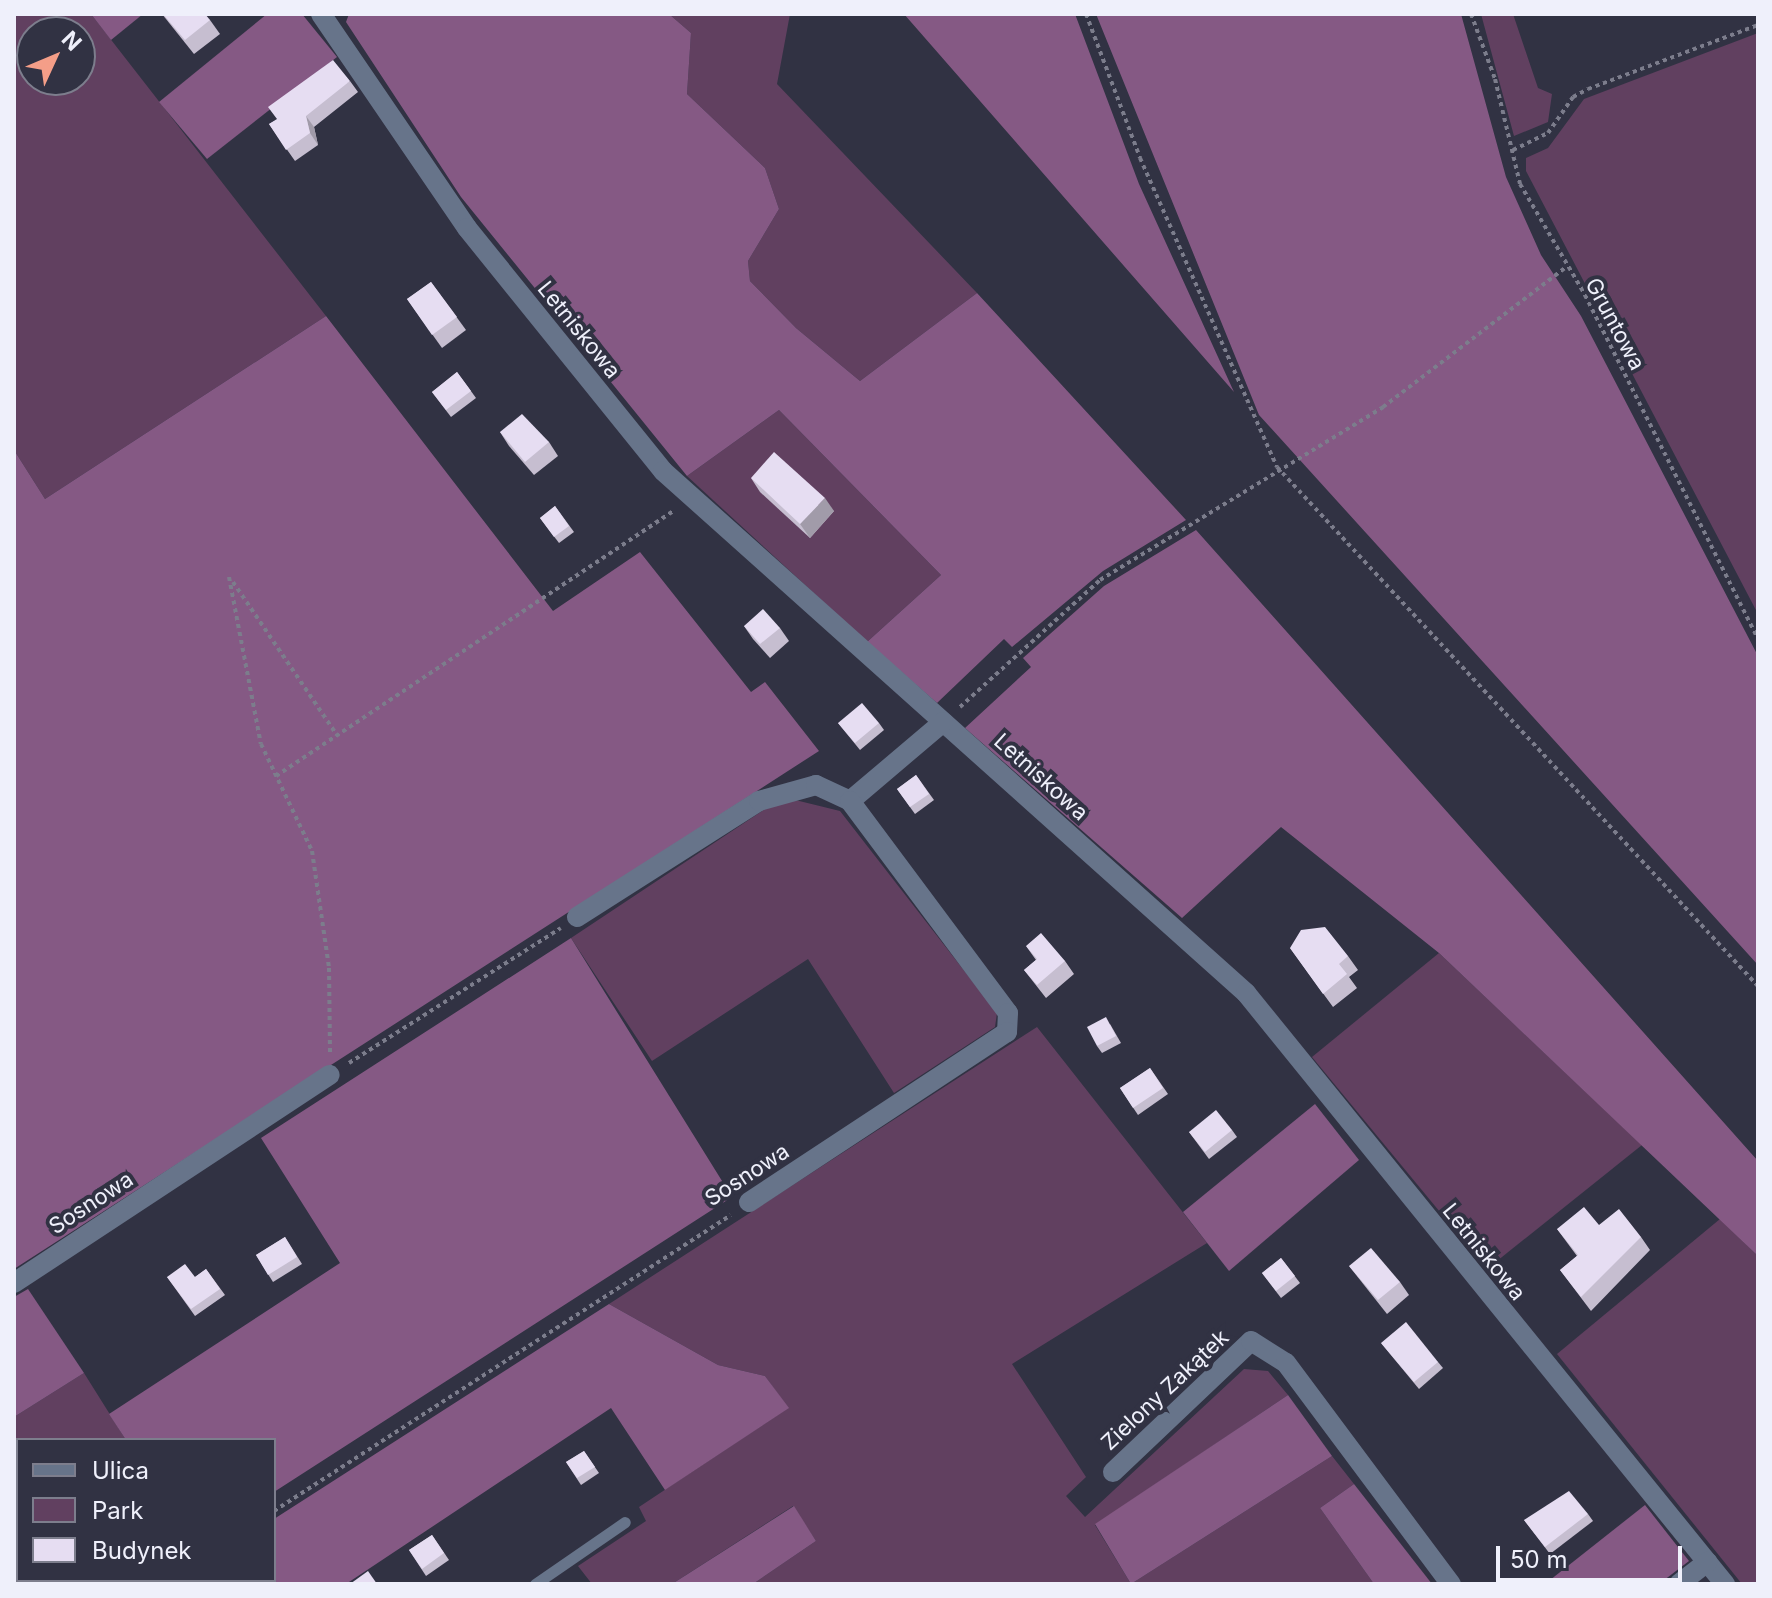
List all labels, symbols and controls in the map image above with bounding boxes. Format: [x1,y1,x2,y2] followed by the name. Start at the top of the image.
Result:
[16,16,96,96] north arrow
[57,26,87,56] text: N
[1580,273,1650,375] street label: Gruntowa
[532,276,626,384] street label: Letniskowa
[989,728,1093,826] street label: Letniskowa
[700,1138,794,1212] street label: Sosnowa
[44,1166,138,1240] street label: Sosnowa
[1437,1198,1531,1306] street label: Letniskowa
[1096,1324,1234,1456] street label: Zielony Zakątek
[16,1438,276,1582] legend
[92,1456,149,1485] text: Ulica
[92,1496,143,1525] text: Park
[1500,1530,1686,1580] scale bar
[92,1536,192,1565] text: Budynek
[1510,1545,1568,1574] text: 50 m

